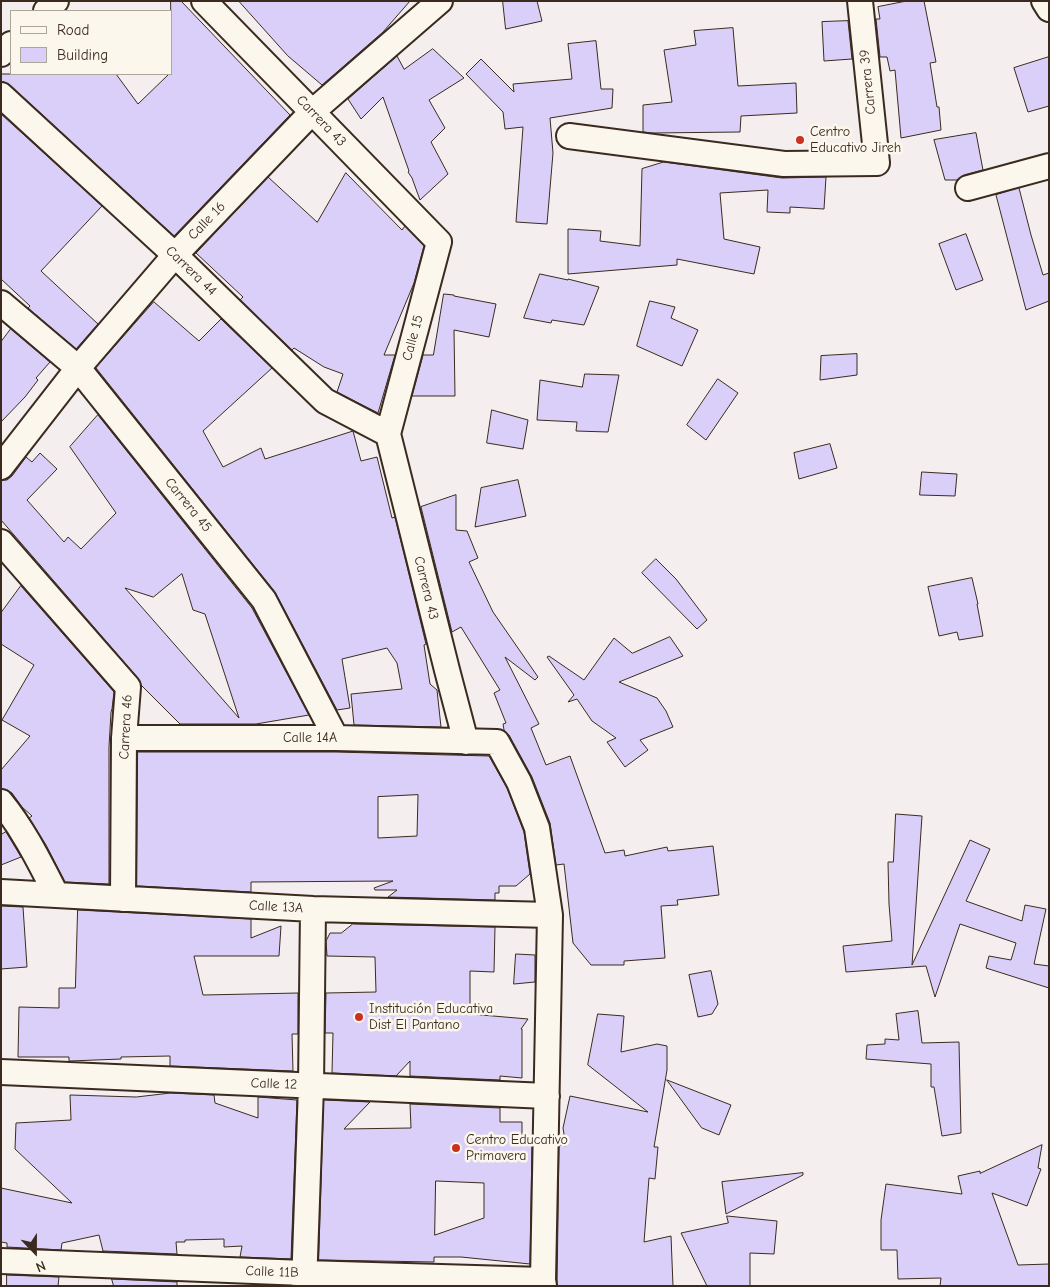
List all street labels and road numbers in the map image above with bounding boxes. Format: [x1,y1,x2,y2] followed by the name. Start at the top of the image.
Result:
[856,49,880,115] street label: Carrera 39
[292,92,350,150] street label: Carrera 43
[185,198,229,244] street label: Calle 16
[162,243,220,299] street label: Carrera 44
[399,313,427,363] street label: Calle 15
[161,474,215,536] street label: Carrera 45
[410,555,442,621] street label: Carrera 43
[116,694,136,760] street label: Carrera 46
[283,730,337,746] street label: Calle 14A
[248,897,304,917] street label: Calle 13A
[250,1075,298,1093] street label: Calle 12
[245,1263,299,1281] street label: Calle 11B

